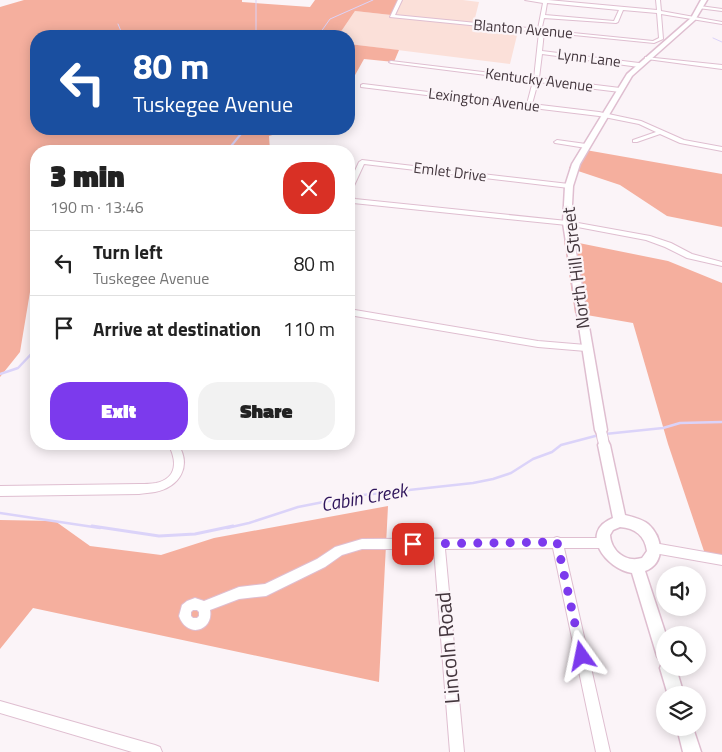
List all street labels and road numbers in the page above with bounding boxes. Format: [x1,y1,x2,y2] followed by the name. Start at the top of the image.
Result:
[472,13,574,44] street label: Blanton Avenue
[556,42,622,73] street label: Lynn Lane
[484,61,594,98] street label: Kentucky Avenue
[427,81,541,118] street label: Lexington Avenue
[412,156,488,187] street label: Emlet Drive
[555,205,596,331] street label: North Hill Street
[426,591,468,705] street label: Lincoln Road

